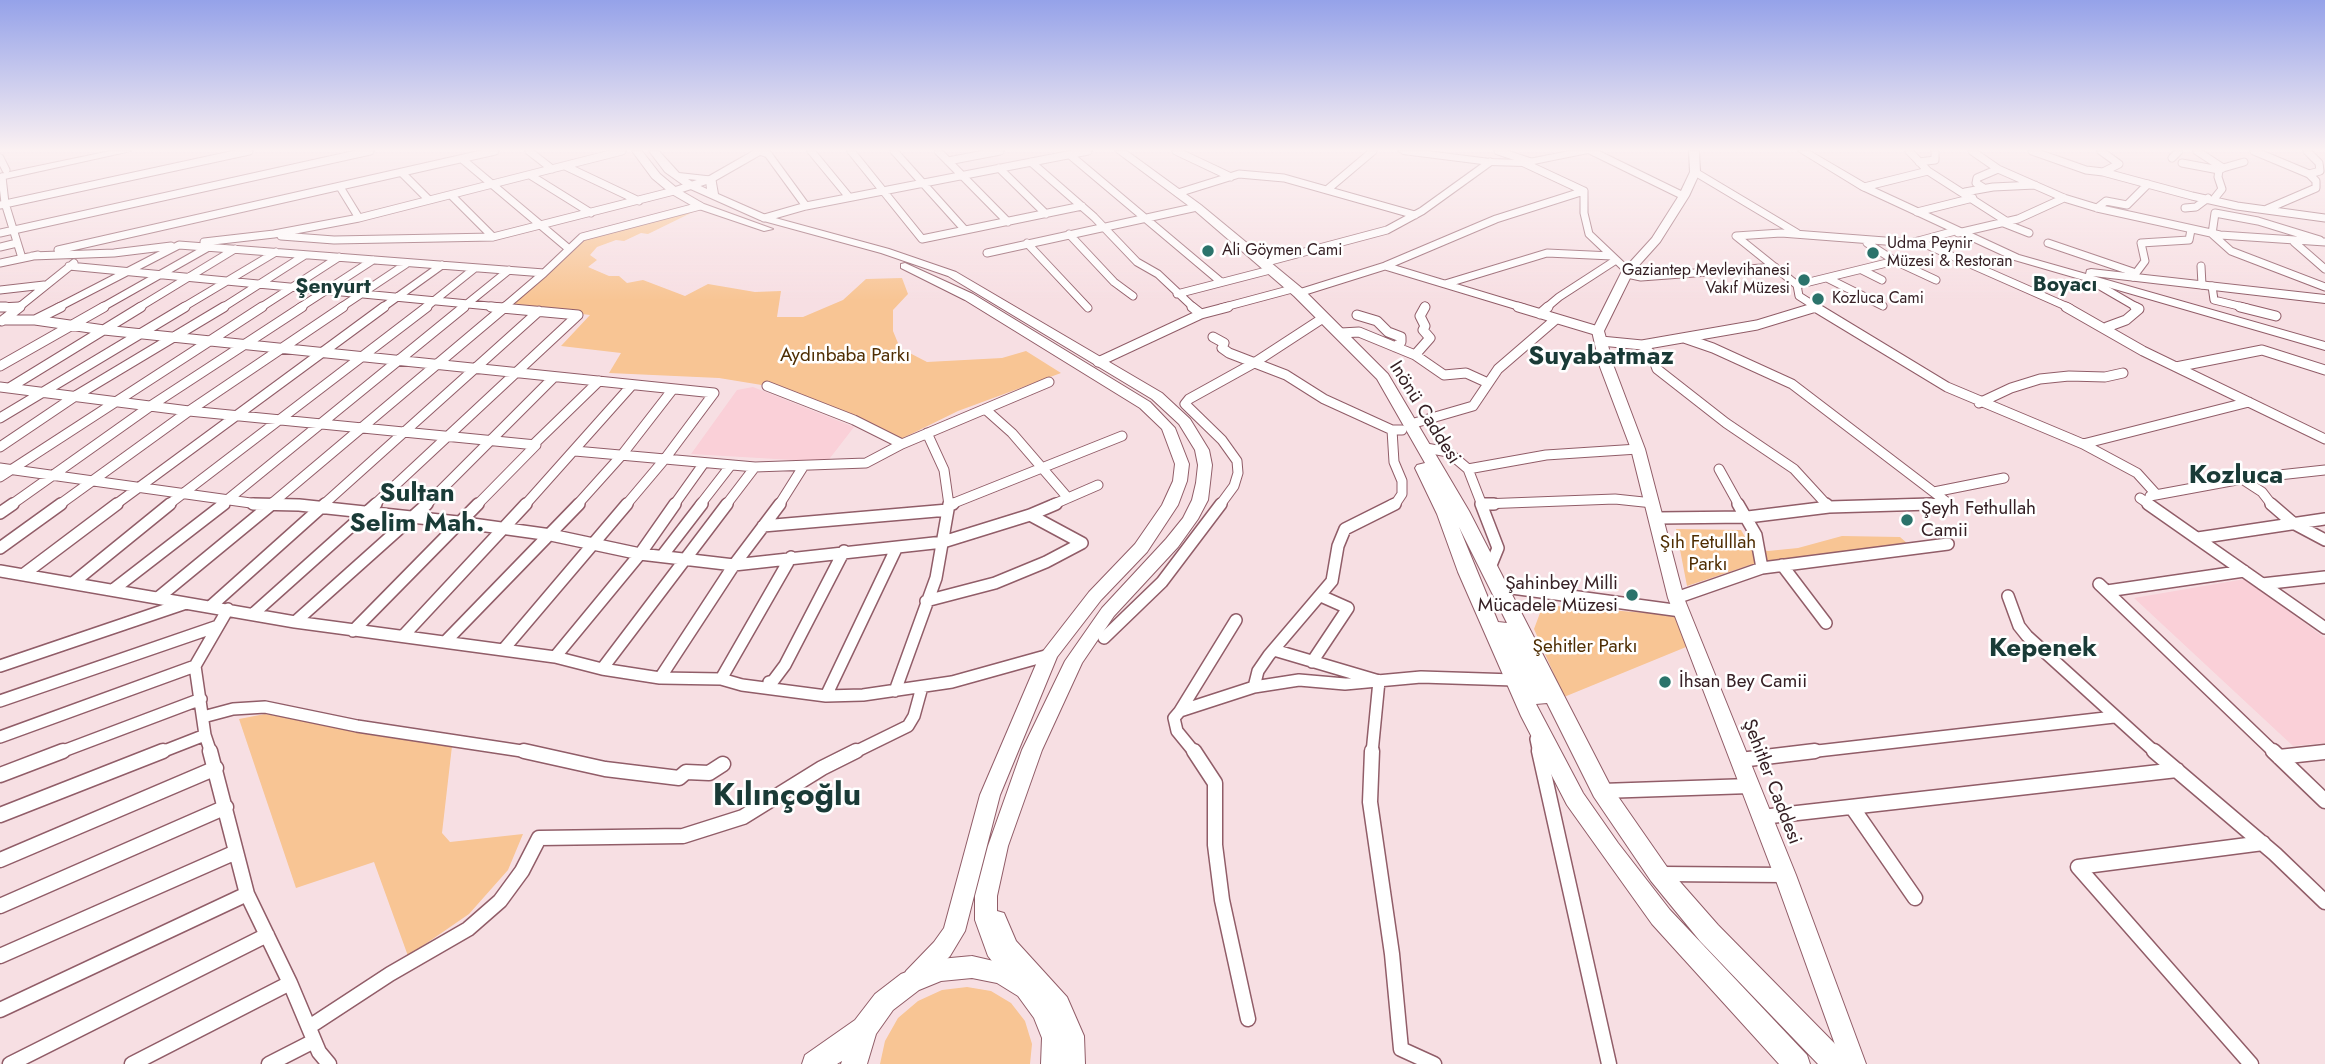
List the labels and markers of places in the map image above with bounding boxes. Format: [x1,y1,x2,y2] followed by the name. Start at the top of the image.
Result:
[1887,234,2013,272] place label: Udma Peynir Müzesi & Restoran
[1222,241,1342,261] place label: Ali Göymen Cami
[1200,243,1216,259] marker: Ali Göymen Cami
[1865,245,1881,261] marker: Udma Peynir Müzesi & Restoran
[1622,261,1790,299] place label: Gaziantep Mevlevihanesi Vakıf Müzesi
[1796,272,1812,288] marker: Gaziantep Mevlevihanesi Vakıf Müzesi
[1832,289,1924,309] place label: Kozluca Cami
[1810,291,1826,307] marker: Kozluca Cami
[1921,498,2036,542] place label: Şeyh Fethullah Camii
[1899,512,1915,528] marker: Şeyh Fethullah Camii
[1478,573,1618,617] place label: Şahinbey Milli Mücadele Müzesi
[1624,587,1640,603] marker: Şahinbey Milli Mücadele Müzesi
[1679,671,1807,693] place label: İhsan Bey Camii
[1657,674,1673,690] marker: İhsan Bey Camii

